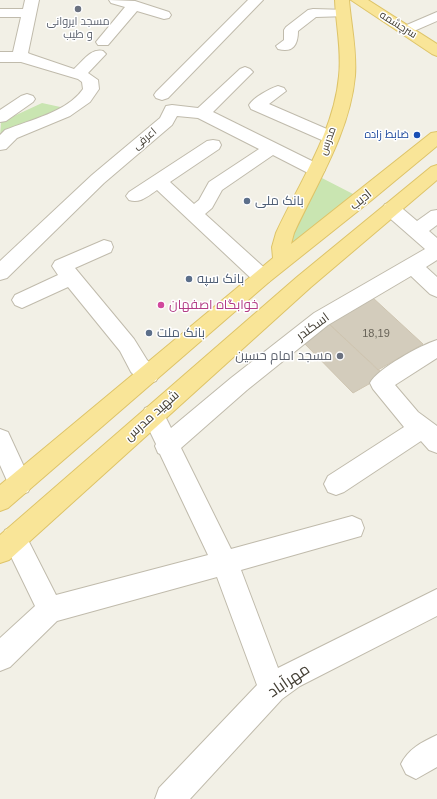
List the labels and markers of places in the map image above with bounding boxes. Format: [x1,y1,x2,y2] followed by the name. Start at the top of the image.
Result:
[73,4,83,14] marker: مسجد ایروانی و طیب
[47,15,109,41] place label: مسجد ایروانی و طیب
[364,128,409,142] place label: ضابط زاده
[412,130,422,140] marker: ضابط زاده
[255,193,304,209] place label: بانک ملی
[242,196,252,206] marker: بانک ملی
[197,271,244,287] place label: بانک سپه
[184,274,194,284] marker: بانک سپه
[169,297,258,313] place label: خوابگاه اصفهان
[156,300,166,310] marker: خوابگاه اصفهان
[157,325,205,341] place label: بانک ملت
[144,328,154,338] marker: بانک ملت
[235,348,332,364] place label: مسجد امام حسین
[335,351,345,361] marker: مسجد امام حسین

